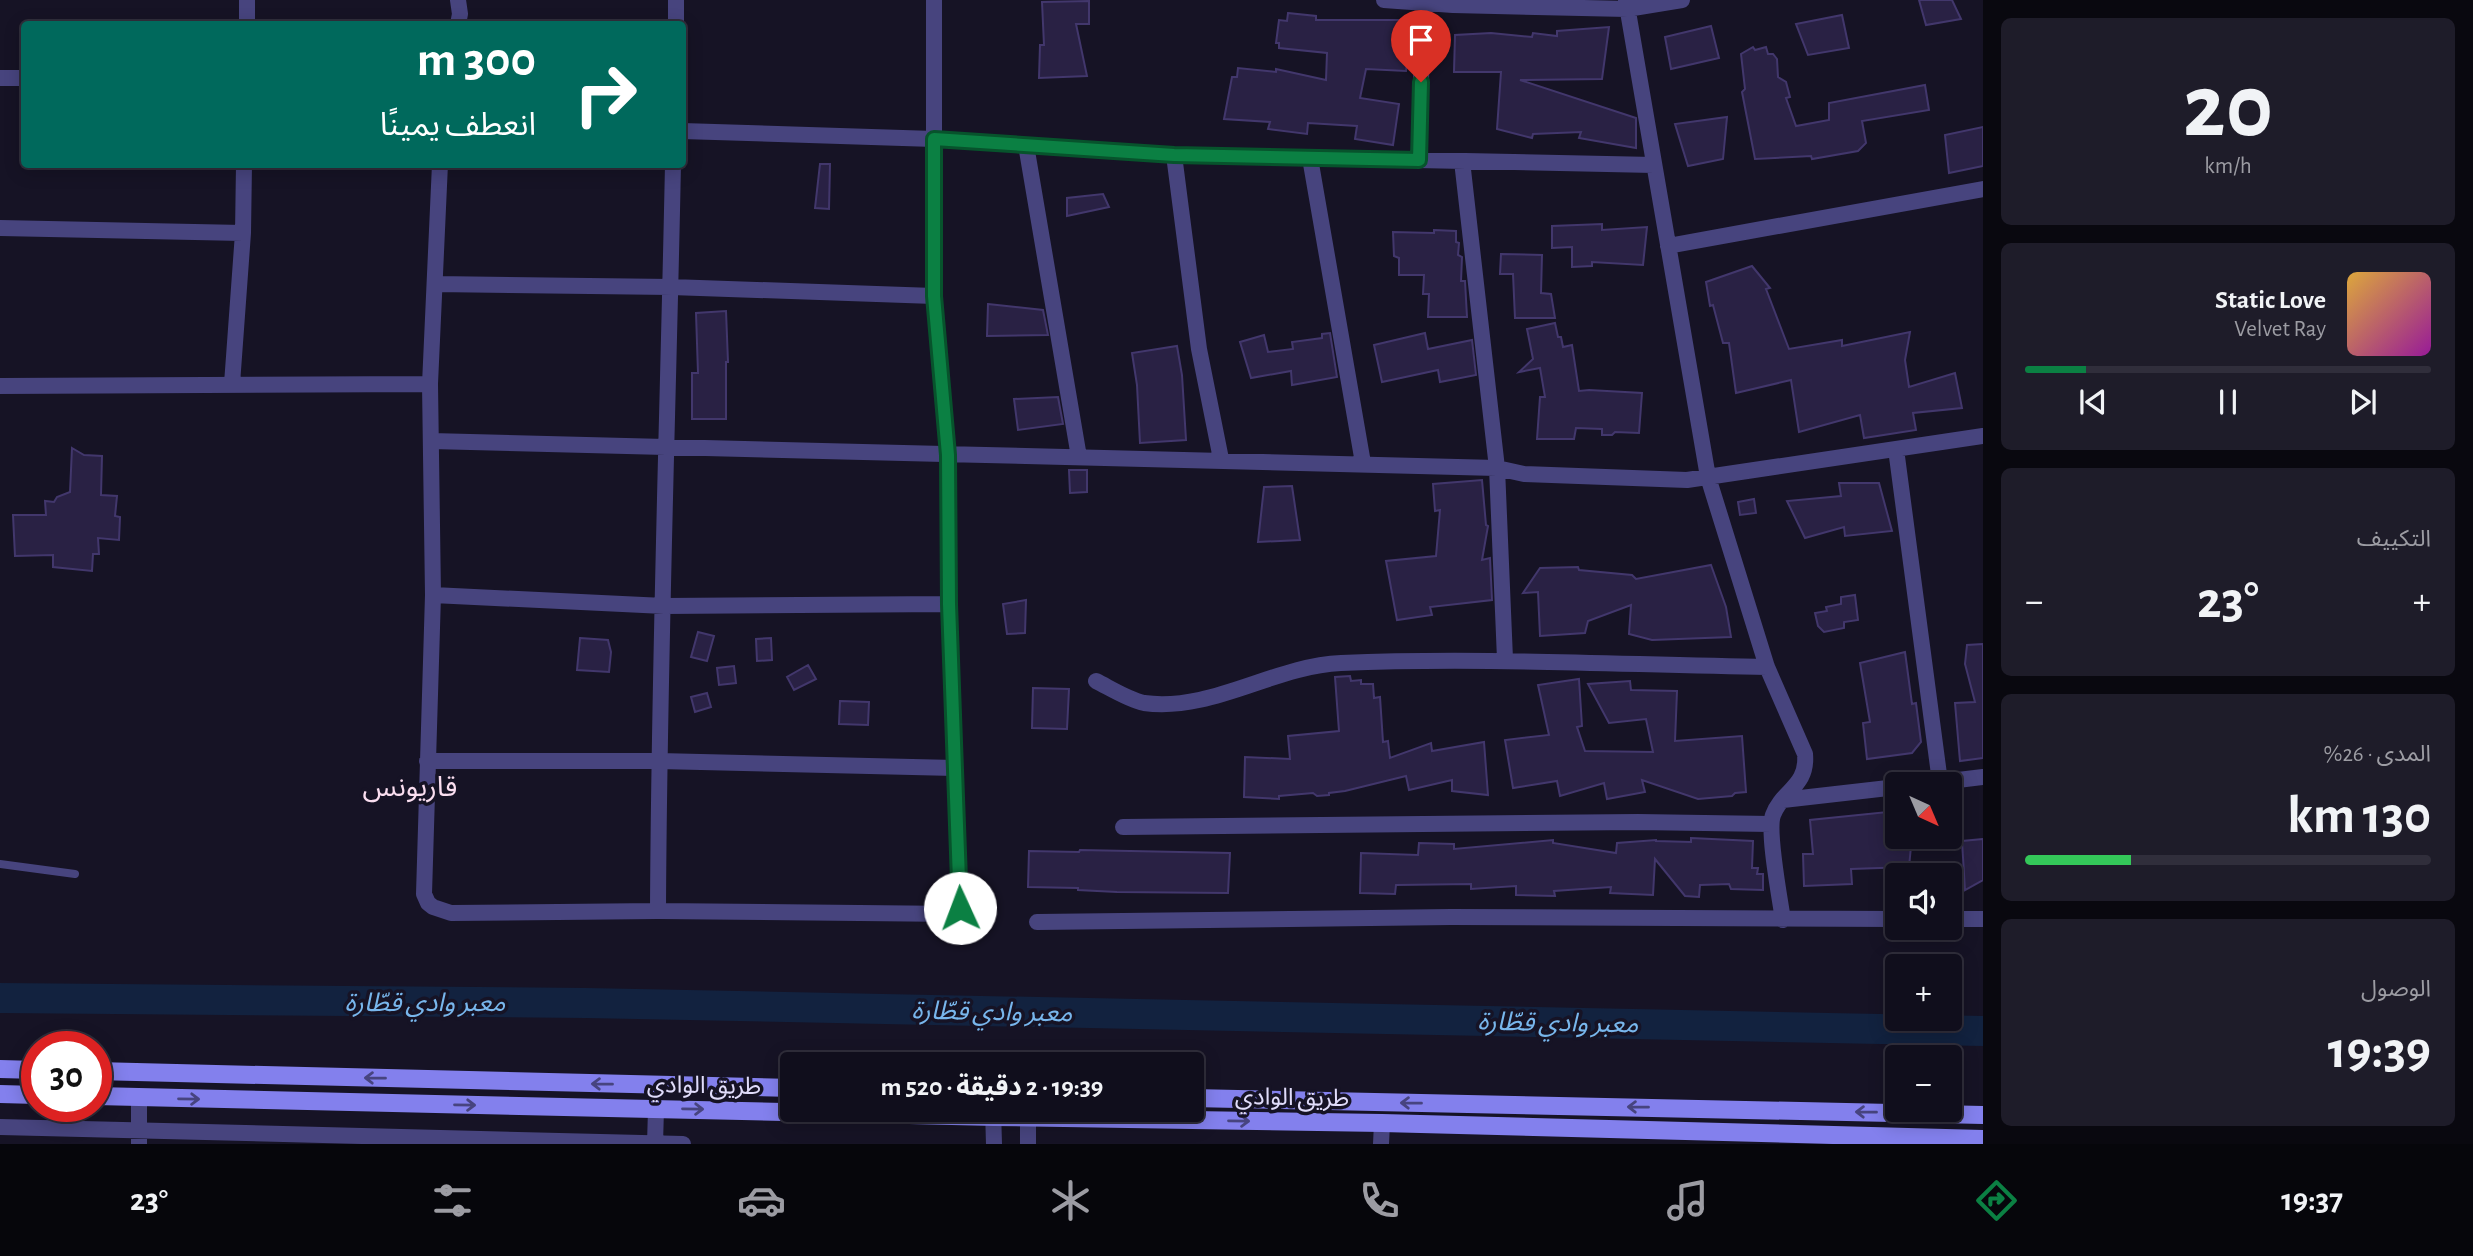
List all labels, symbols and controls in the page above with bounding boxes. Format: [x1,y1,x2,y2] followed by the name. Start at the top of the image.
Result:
[1391,10,1451,82] pin
[1402,21,1440,59] icon: arrive
[417,36,536,85] text: 300 m
[560,49,651,140] icon: right
[2183,62,2273,153] text: 20
[380,109,536,141] text: انعطف يمينًا
[2204,155,2252,178] text: km/h
[2215,287,2326,313] text: Static Love
[2234,318,2326,341] text: Velvet Ray
[2074,383,2112,421] icon: previous
[2209,383,2247,421] icon: pause
[2344,383,2382,421] icon: next
[2357,528,2431,551] text: التكييف
[2197,575,2259,627] text: 23°
[2025,583,2043,621] text: −
[2413,583,2431,621] text: +
[2323,743,2431,766] text: المدى · 26%
[1885,772,1962,849] north arrow
[1885,772,1962,1122] map controls
[363,774,457,803] district label: قاريونس
[2287,790,2431,842] text: 130 km
[1885,863,1962,940] button: sound
[923,871,997,945] position arrow
[1885,954,1962,1031] button: +
[2361,978,2431,1001] text: الوصول
[345,990,506,1022] water label: معبر وادي قطّارة
[911,998,1073,1032] water label: معبر وادي قطّارة
[1477,1009,1639,1043] water label: معبر وادي قطّارة
[2328,1025,2431,1077] text: 19:39
[21,1031,112,1122] speed limit sign: 30
[1885,1045,1962,1122] button: −
[363,1071,386,1085] one-way arrow
[647,1073,761,1105] street label: طريق الوادي
[881,1074,1103,1100] text: 19:39 · 2 دقيقة · 520 m
[591,1077,614,1090] one-way arrow
[1235,1085,1349,1117] street label: طريق الوادي
[177,1092,200,1105] one-way arrow
[1400,1096,1423,1109] one-way arrow
[454,1098,477,1111] one-way arrow
[1627,1100,1650,1114] one-way arrow
[681,1103,704,1116] one-way arrow
[1855,1105,1878,1118] one-way arrow
[1227,1114,1250,1128] one-way arrow
[428,1176,477,1225] icon: filters
[737,1176,786,1225] icon: car
[1046,1176,1095,1225] icon: climate
[1355,1176,1404,1225] icon: phone
[1663,1176,1712,1225] icon: music
[1972,1176,2021,1225] icon: directions
[130,1184,168,1216] text: 23°
[2281,1184,2343,1216] text: 19:37

